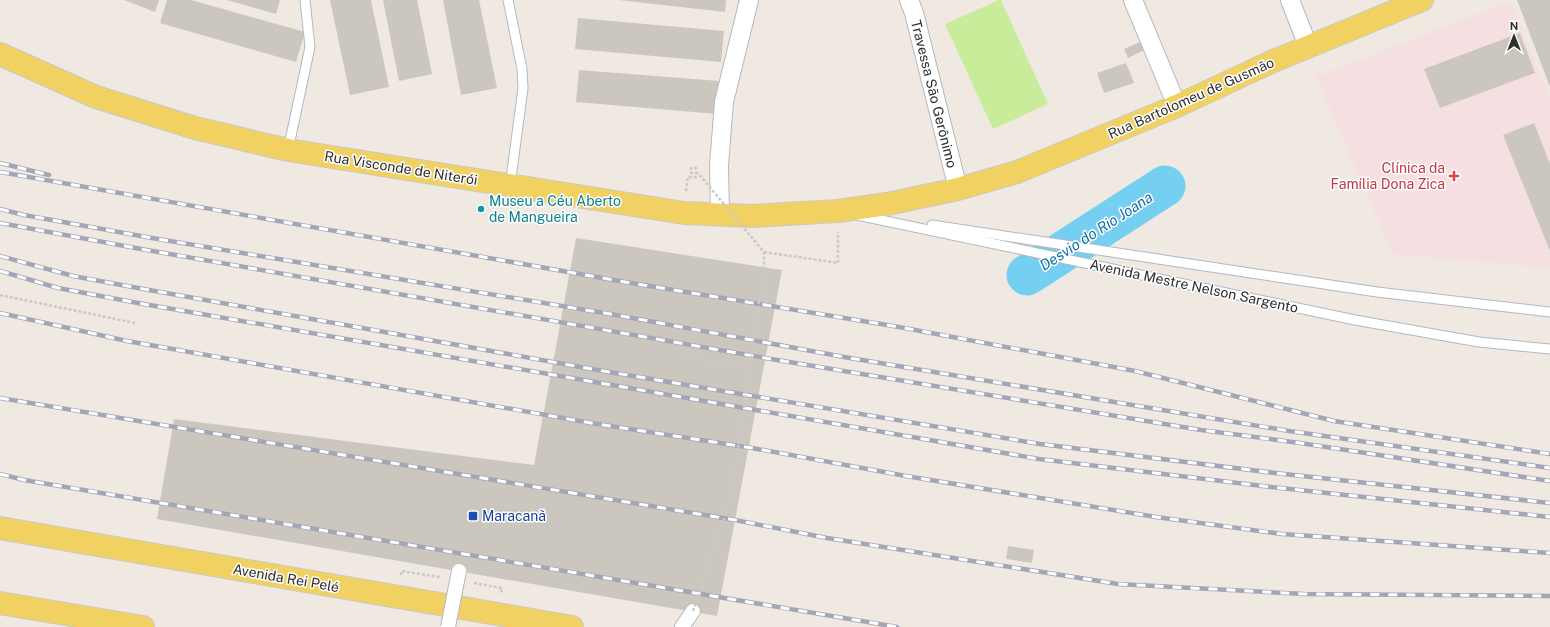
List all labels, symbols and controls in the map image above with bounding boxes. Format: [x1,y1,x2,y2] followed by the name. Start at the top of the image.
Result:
[1494,16,1534,56] north arrow
[908,18,960,170] street label: Travessa São Gerônimo
[1510,20,1518,32] text: N
[1105,54,1277,142] street label: Rua Bartolomeu de Gusmão
[323,148,479,188] street label: Rua Visconde de Niterói
[1330,160,1445,192] place label: Clínica da Família Dona Zica
[1448,170,1460,182] marker: Clínica da Família Dona Zica
[1036,188,1156,274] water label: Desvio do Rio Joana
[489,193,621,225] place label: Museu a Céu Aberto de Mangueira
[476,204,486,214] marker: Museu a Céu Aberto de Mangueira
[1088,256,1300,316] street label: Avenida Mestre Nelson Sargento
[482,508,546,524] place label: Maracanã
[467,510,479,522] marker: Maracanã
[232,561,340,595] street label: Avenida Rei Pelé

